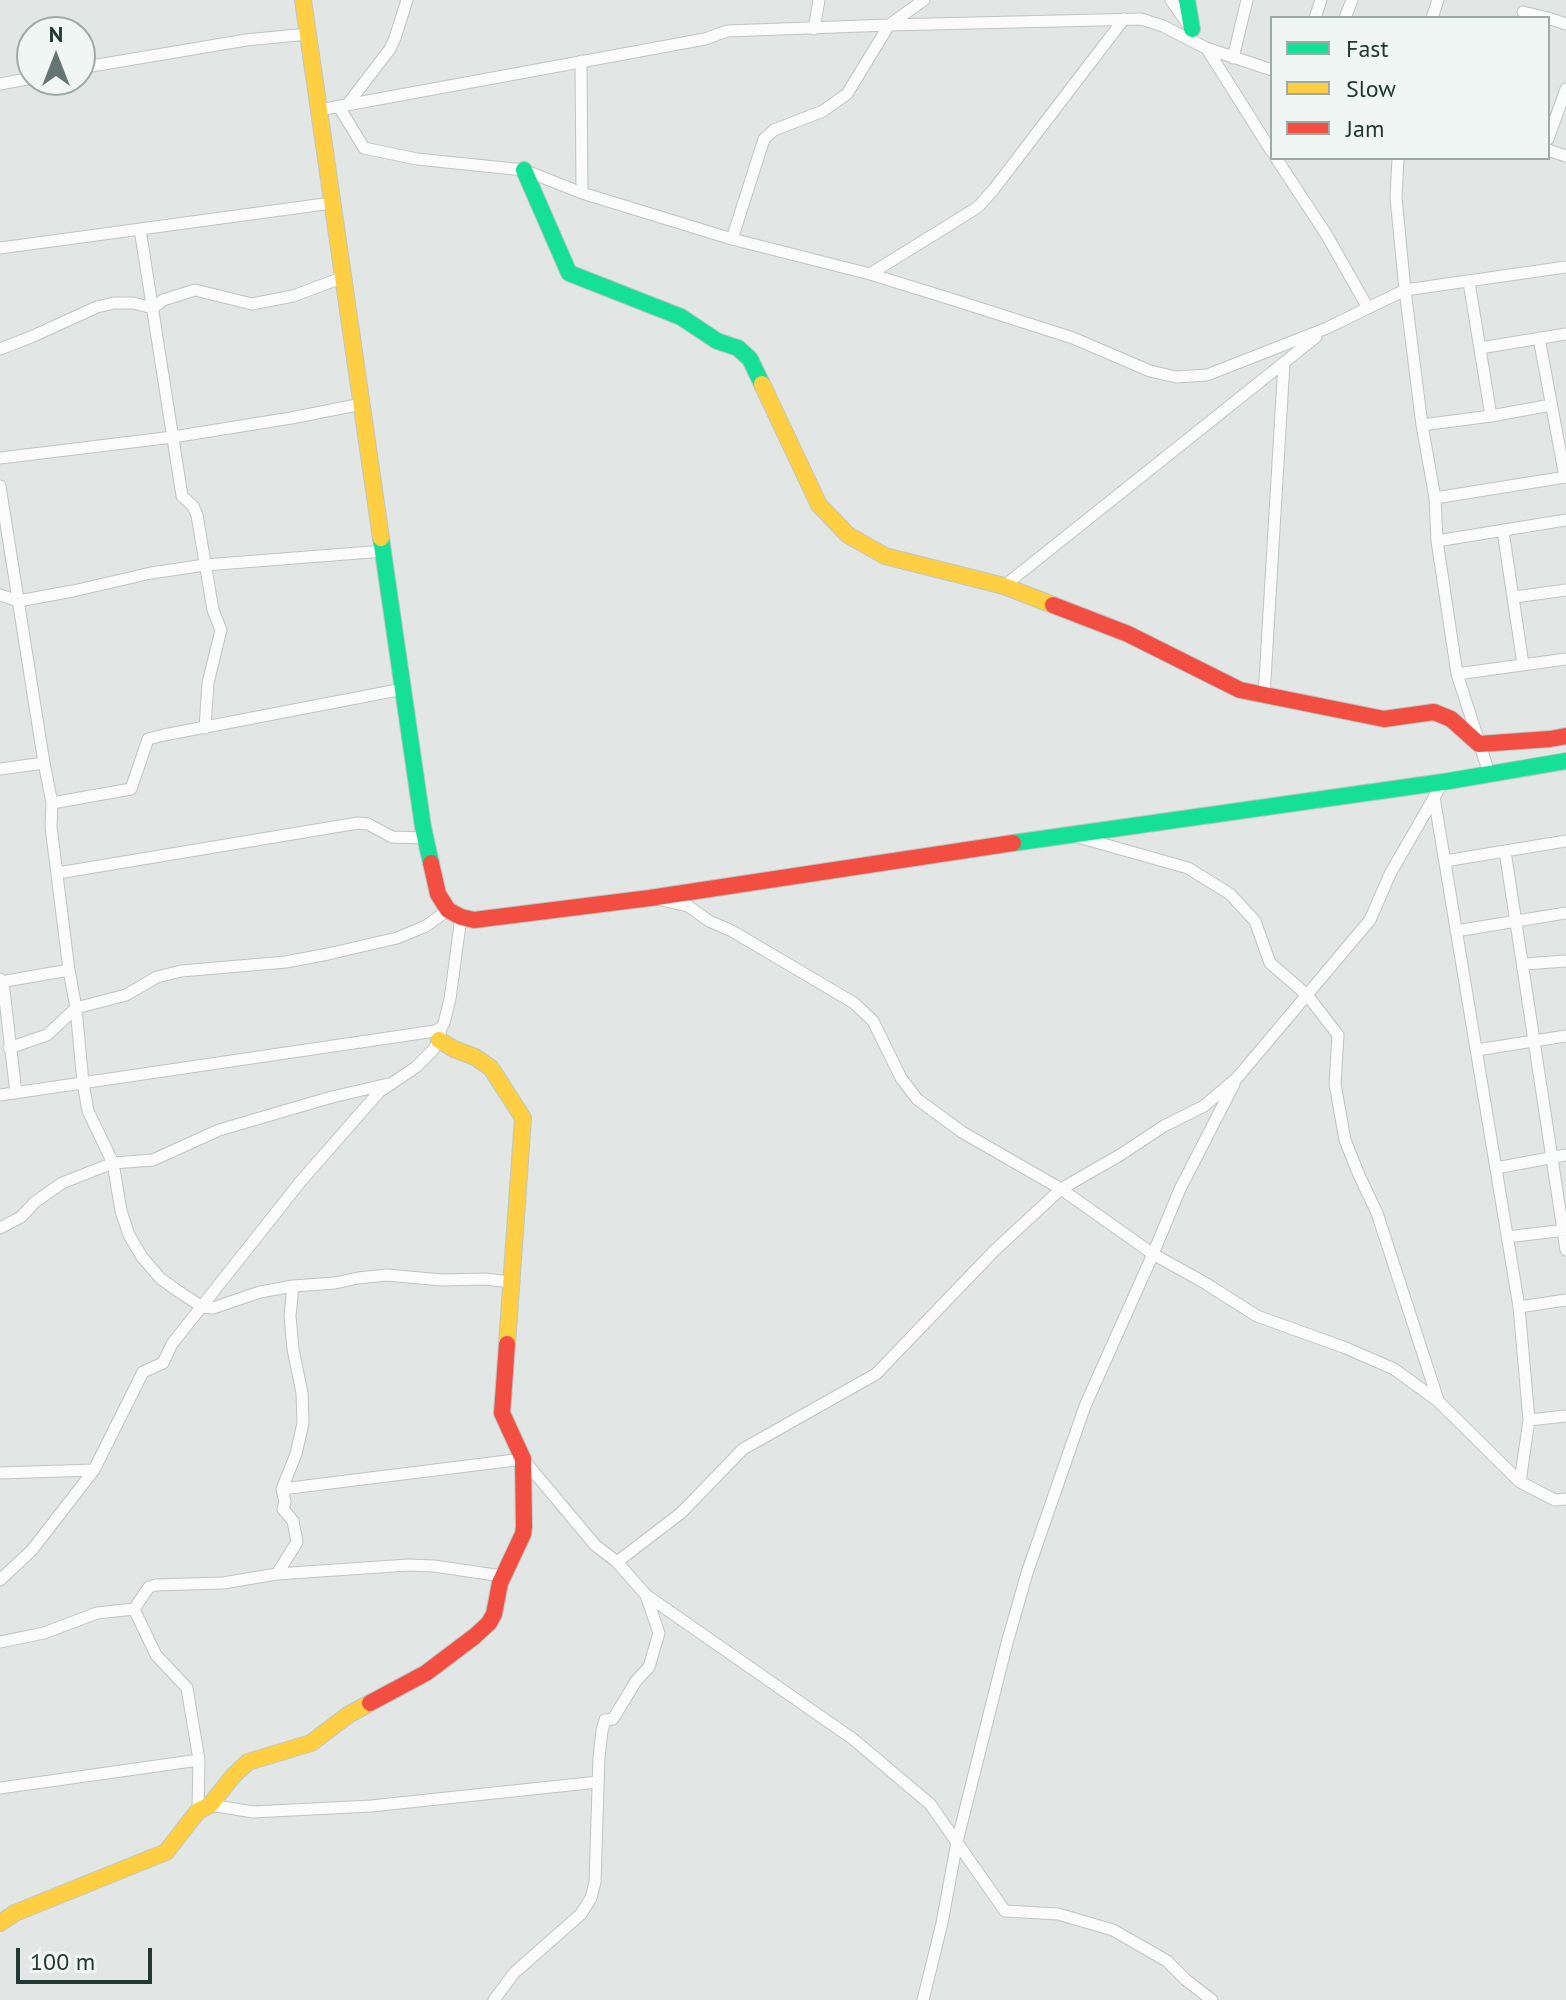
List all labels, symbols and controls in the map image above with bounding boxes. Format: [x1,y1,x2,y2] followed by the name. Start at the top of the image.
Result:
[16,16,96,96] north arrow
[1270,16,1550,160] legend
[49,20,63,48] text: N
[1346,33,1389,64] text: Fast
[1346,73,1396,104] text: Slow
[1346,113,1384,144] text: Jam
[20,1932,156,1982] scale bar
[30,1946,95,1977] text: 100 m

